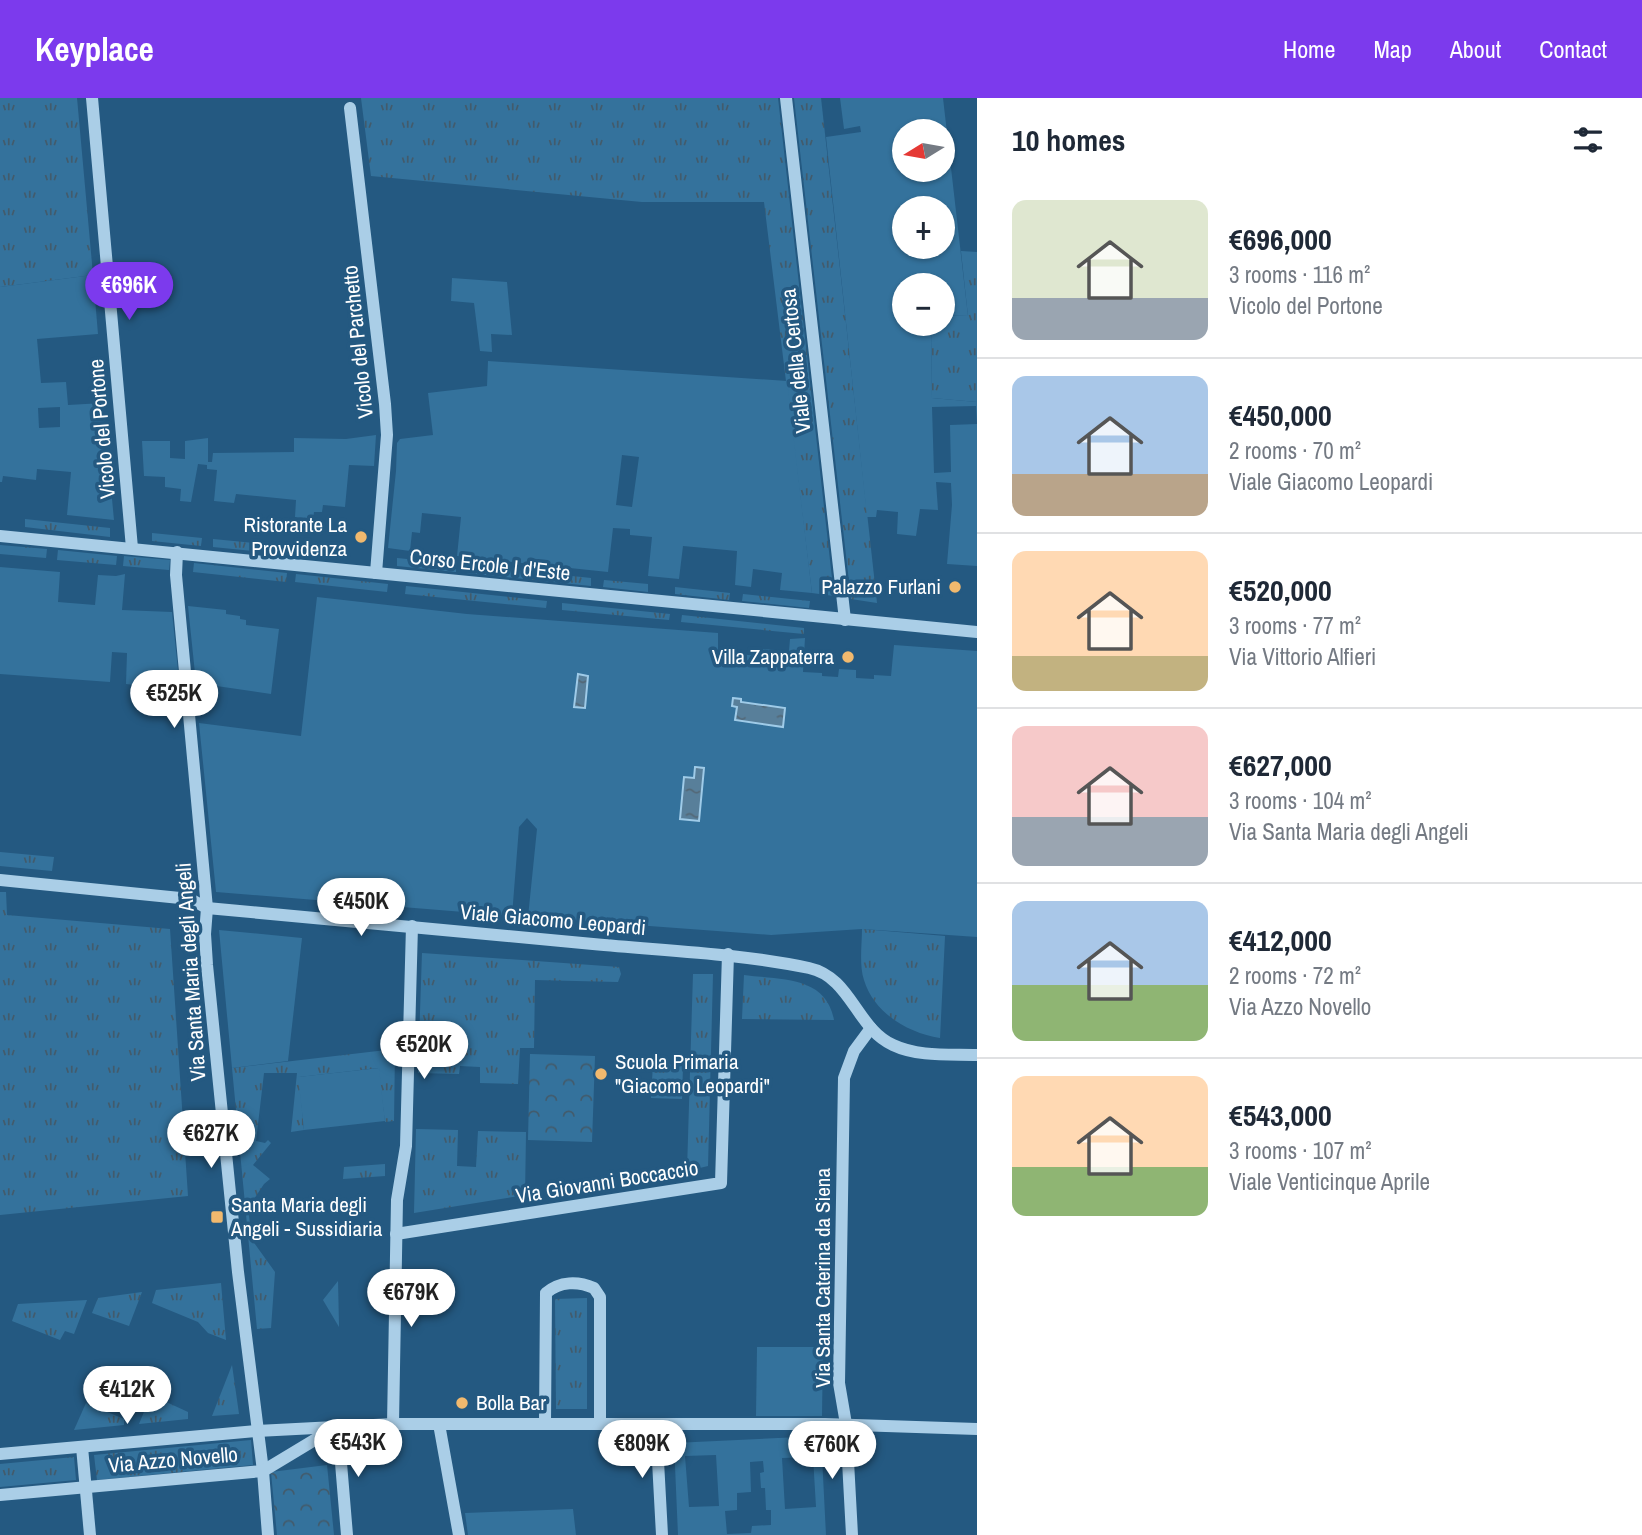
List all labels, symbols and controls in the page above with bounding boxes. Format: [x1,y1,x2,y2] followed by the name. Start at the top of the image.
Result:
[35,27,154,71] text: Keyplace
[1283,33,1335,65] text: Home
[1373,33,1412,65] text: Map
[1450,33,1501,65] text: About
[1539,33,1607,65] text: Contact
[892,119,956,182] north arrow
[892,119,955,336] map controls
[1012,120,1126,160] text: 10 homes
[1569,121,1607,159] icon: filters
[892,196,955,259] button: +
[1229,219,1332,259] text: €696,000
[1068,228,1152,312] icon: home
[1229,259,1370,290] text: 3 rooms · 116 m²
[80,262,178,322] pin: €696K
[335,264,380,420] street label: Vicolo del Parchetto
[101,269,157,300] text: €696K
[892,273,955,336] button: −
[773,287,818,435] street label: Viale della Certosa
[1229,290,1383,321] text: Vicolo del Portone
[81,358,122,500] street label: Vicolo del Portone
[1229,395,1332,435] text: €450,000
[1068,404,1152,488] icon: home
[1229,435,1361,466] text: 2 rooms · 70 m²
[1229,466,1433,497] text: Viale Giacomo Leopardi
[244,510,347,563] place label: Ristorante La Provvidenza
[353,529,369,545] marker: Ristorante La Provvidenza
[408,542,572,587] street label: Corso Ercole I d'Este
[1229,570,1332,610] text: €520,000
[821,572,941,601] place label: Palazzo Furlani
[947,579,963,595] marker: Palazzo Furlani
[1068,579,1152,663] icon: home
[1229,610,1361,641] text: 3 rooms · 77 m²
[1229,641,1376,672] text: Via Vittorio Alfieri
[712,642,834,671] place label: Villa Zappaterra
[840,649,856,665] marker: Villa Zappaterra
[125,670,223,730] pin: €525K
[146,677,202,708] text: €525K
[1229,745,1332,785] text: €627,000
[1068,754,1152,838] icon: home
[1229,785,1372,816] text: 3 rooms · 104 m²
[1229,816,1469,847] text: Via Santa Maria degli Angeli
[168,862,213,1082] street label: Via Santa Maria degli Angeli
[312,878,410,938] pin: €450K
[333,885,389,916] text: €450K
[459,897,647,942] street label: Viale Giacomo Leopardi
[1229,920,1332,960] text: €412,000
[1068,929,1152,1013] icon: home
[1229,960,1361,991] text: 2 rooms · 72 m²
[1229,991,1371,1022] text: Via Azzo Novello
[375,1021,473,1081] pin: €520K
[396,1028,452,1059] text: €520K
[615,1047,770,1100] place label: Scuola Primaria "Giacomo Leopardi"
[593,1066,609,1082] marker: Scuola Primaria "Giacomo Leopardi"
[1229,1095,1332,1135] text: €543,000
[1068,1104,1152,1188] icon: home
[162,1110,260,1170] pin: €627K
[183,1117,239,1148] text: €627K
[1229,1135,1372,1166] text: 3 rooms · 107 m²
[514,1153,700,1210] street label: Via Giovanni Boccaccio
[1229,1166,1430,1197] text: Viale Venticinque Aprile
[808,1168,837,1388] street label: Via Santa Caterina da Siena
[230,1190,383,1243] place label: Santa Maria degli Angeli - Sussidiaria
[209,1209,225,1225] marker: Santa Maria degli Angeli - Sussidiaria
[362,1270,460,1329] pin: €679K
[383,1276,439,1307] text: €679K
[78,1366,176,1426] pin: €412K
[99,1373,155,1404] text: €412K
[476,1388,546,1417] place label: Bolla Bar
[454,1395,470,1411] marker: Bolla Bar
[309,1420,407,1479] pin: €543K
[593,1420,691,1480] pin: €809K
[783,1422,881,1481] pin: €760K
[330,1426,386,1457] text: €543K
[614,1427,670,1458] text: €809K
[804,1428,860,1459] text: €760K
[107,1439,239,1480] street label: Via Azzo Novello

